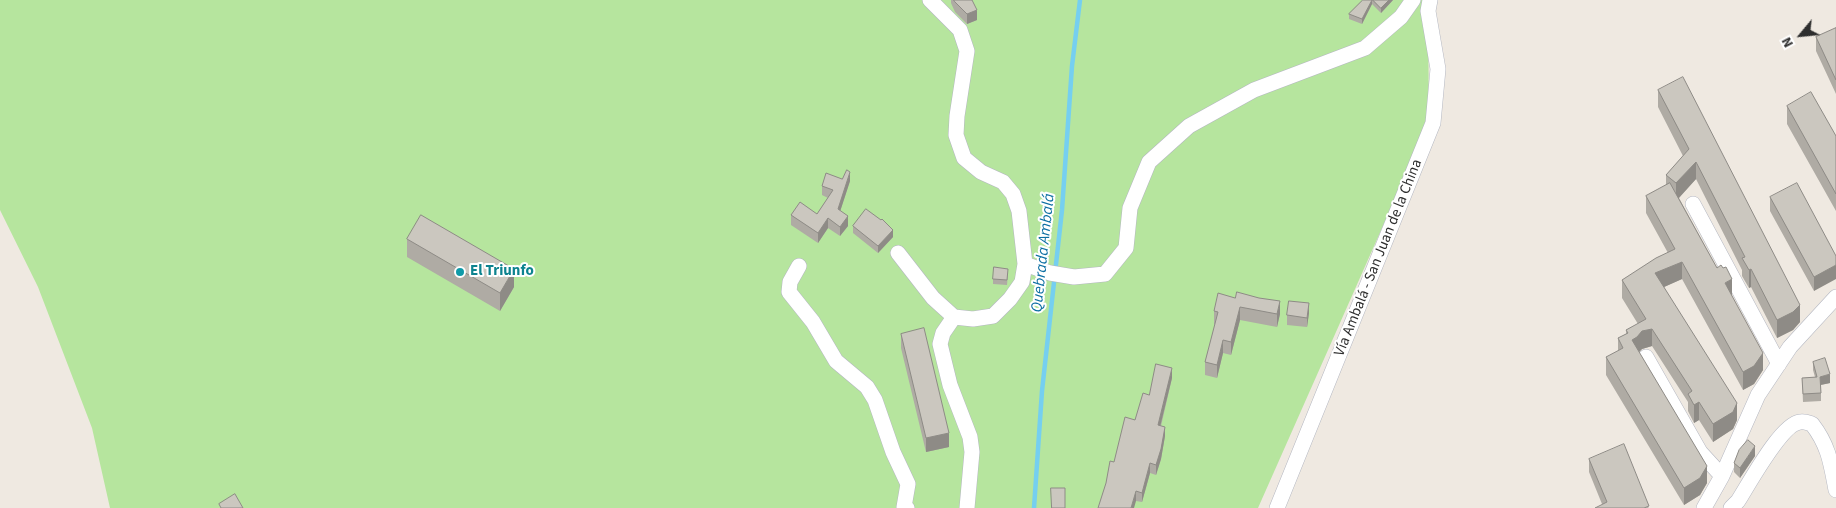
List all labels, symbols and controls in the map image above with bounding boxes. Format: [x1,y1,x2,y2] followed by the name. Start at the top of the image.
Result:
[1776,10,1826,60] north arrow
[1777,33,1799,51] text: N
[1331,157,1427,359] street label: Vía Ambalá - San Juan de la China
[1028,193,1060,313] water label: Quebrada Ambalá
[470,263,534,281] place label: El Triunfo
[454,266,466,278] marker: El Triunfo

